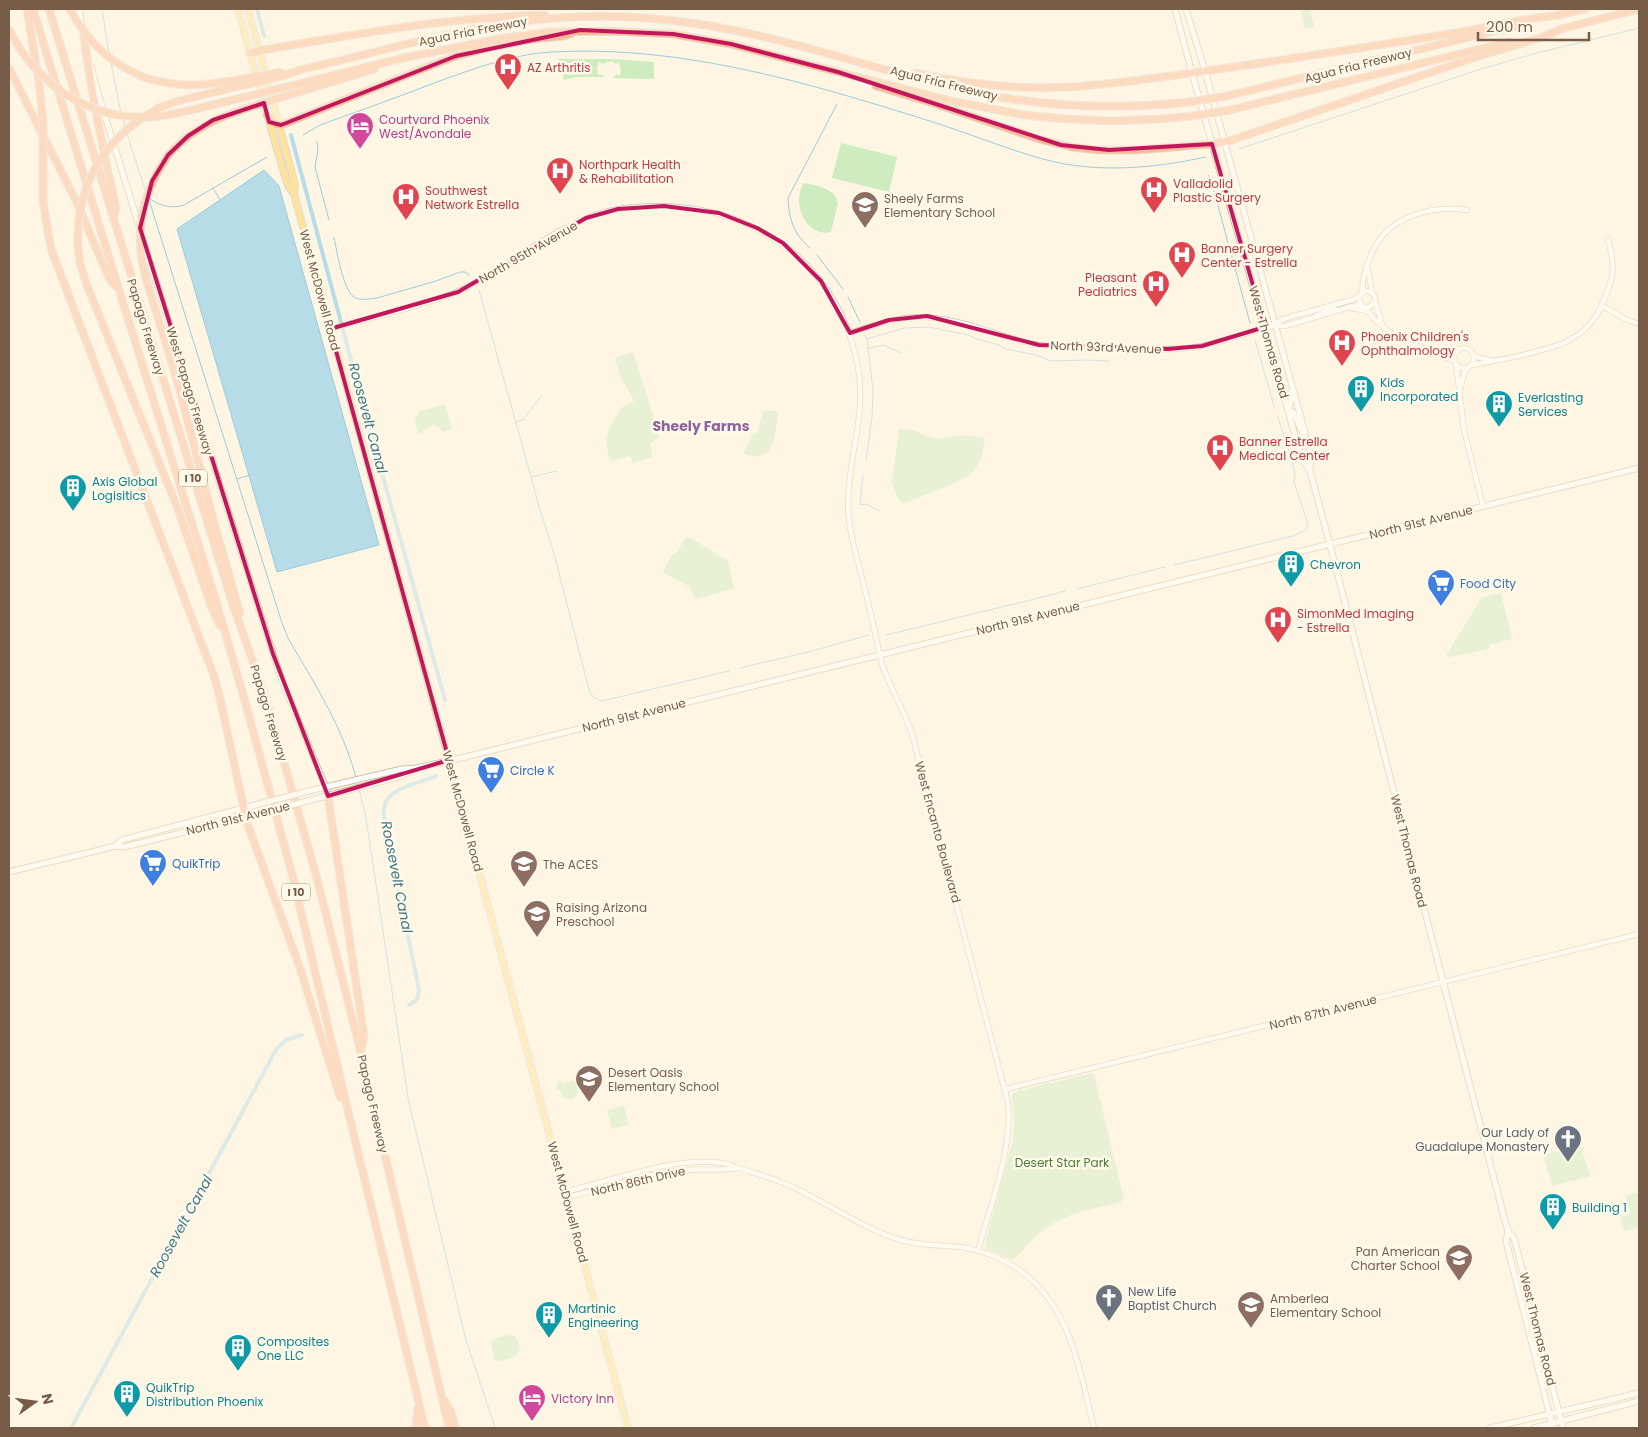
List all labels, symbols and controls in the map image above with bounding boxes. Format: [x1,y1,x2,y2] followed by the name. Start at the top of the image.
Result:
[1478,10,1589,42] scale bar
[417,12,529,50] street label: Agua Fria Freeway
[1486,16,1533,37] text: 200 m
[1303,43,1414,87] street label: Agua Fria Freeway
[493,52,523,91] hospital icon: AZ Arthritis
[527,59,590,76] place label: AZ Arthritis
[889,61,1000,105] street label: Agua Fria Freeway
[345,111,375,150] hotel icon: Courtyard Phoenix West/Avondale
[379,111,490,142] place label: Courtyard Phoenix West/Avondale
[545,156,575,195] hospital icon: Northpark Health & Rehabilitation
[579,156,681,187] place label: Northpark Health & Rehabilitation
[1139,175,1169,214] hospital icon: Valladolid Plastic Surgery
[1173,175,1261,206] place label: Valladolid Plastic Surgery
[391,182,421,221] hospital icon: Southwest Network Estrella
[425,182,519,213] place label: Southwest Network Estrella
[850,190,880,229] school or university icon: Sheely Farms Elementary School
[884,190,995,221] place label: Sheely Farms Elementary School
[476,217,580,287] street label: North 95th Avenue
[296,228,344,352] street label: West McDowell Road
[1167,240,1197,279] hospital icon: Banner Surgery Center - Estrella
[1201,240,1297,271] place label: Banner Surgery Center - Estrella
[1078,269,1137,300] place label: Pleasant Pediatrics
[1141,269,1171,308] hospital icon: Pleasant Pediatrics
[123,277,169,378] street label: Papago Freeway
[1245,284,1293,400] street label: West Thomas Road
[162,325,218,457] street label: West Papago Freeway
[1327,328,1357,367] hospital icon: Phoenix Children's Ophthalmology
[1361,328,1469,359] place label: Phoenix Children's Ophthalmology
[1050,337,1162,357] street label: North 93rd Avenue
[344,360,393,476] water label: Roosevelt Canal
[1346,374,1376,413] building icon: Kids Incorporated
[1380,374,1458,405] place label: Kids Incorporated
[1484,389,1514,428] building icon: Everlasting Services
[1518,389,1583,420] place label: Everlasting Services
[652,416,750,436] district label: Sheely Farms
[1205,433,1235,472] hospital icon: Banner Estrella Medical Center
[1239,433,1331,464] place label: Banner Estrella Medical Center
[179,469,207,486] road number: I 10
[58,473,88,512] building icon: Axis Global Logisitics
[92,473,157,504] place label: Axis Global Logisitics
[1367,501,1475,543] street label: North 91st Avenue
[1276,549,1306,588] building icon: Chevron
[1310,556,1361,573] place label: Chevron
[1426,568,1456,607] supermarket icon: Food City
[1460,575,1516,592] place label: Food City
[974,597,1082,639] street label: North 91st Avenue
[1263,605,1293,644] hospital icon: SimonMed Imaging - Estrella
[1297,605,1414,636] place label: SimonMed Imaging - Estrella
[246,663,292,764] street label: Papago Freeway
[580,694,688,736] street label: North 91st Avenue
[439,749,487,873] street label: West McDowell Road
[476,755,506,794] supermarket icon: Circle K
[911,759,965,905] street label: West Encanto Boulevard
[510,762,555,779] place label: Circle K
[1387,793,1431,909] street label: West Thomas Road
[184,797,292,839] street label: North 91st Avenue
[376,819,418,935] water label: Roosevelt Canal
[138,848,168,887] supermarket icon: QuikTrip
[509,849,539,888] school or university icon: The ACES
[172,855,220,872] place label: QuikTrip
[543,856,598,873] place label: The ACES
[282,884,310,900] road number: I 10
[522,899,552,938] school or university icon: Raising Arizona Preschool
[556,899,647,930] place label: Raising Arizona Preschool
[1267,990,1379,1034] street label: North 87th Avenue
[353,1053,393,1155] street label: Papago Freeway
[574,1064,604,1103] school or university icon: Desert Oasis Elementary School
[608,1064,719,1095] place label: Desert Oasis Elementary School
[1415,1124,1549,1155] place label: Our Lady of Guadalupe Monastery
[1553,1124,1583,1163] church icon: Our Lady of Guadalupe Monastery
[544,1140,592,1264] street label: West McDowell Road
[1015,1154,1110,1171] park label: Desert Star Park
[589,1162,687,1200] street label: North 86th Drive
[145,1171,218,1281] water label: Roosevelt Canal
[1538,1192,1568,1231] building icon: Building 1
[1572,1199,1627,1216] place label: Building 1
[1351,1243,1440,1274] place label: Pan American Charter School
[1444,1243,1474,1282] school or university icon: Pan American Charter School
[1516,1271,1560,1387] street label: West Thomas Road
[1094,1283,1124,1322] church icon: New Life Baptist Church
[1128,1283,1217,1314] place label: New Life Baptist Church
[1236,1290,1266,1329] school or university icon: Amberlea Elementary School
[1270,1290,1381,1321] place label: Amberlea Elementary School
[534,1300,564,1339] building icon: Martinic Engineering
[568,1300,639,1331] place label: Martinic Engineering
[223,1333,253,1372] building icon: Composites One LLC
[257,1333,329,1364] place label: Composites One LLC
[10,1377,60,1427] north arrow
[112,1379,142,1418] building icon: QuikTrip Distribution Phoenix
[146,1379,264,1410] place label: QuikTrip Distribution Phoenix
[517,1383,547,1422] hotel icon: Victory Inn
[551,1390,614,1407] place label: Victory Inn
[37,1391,59,1406] text: N

